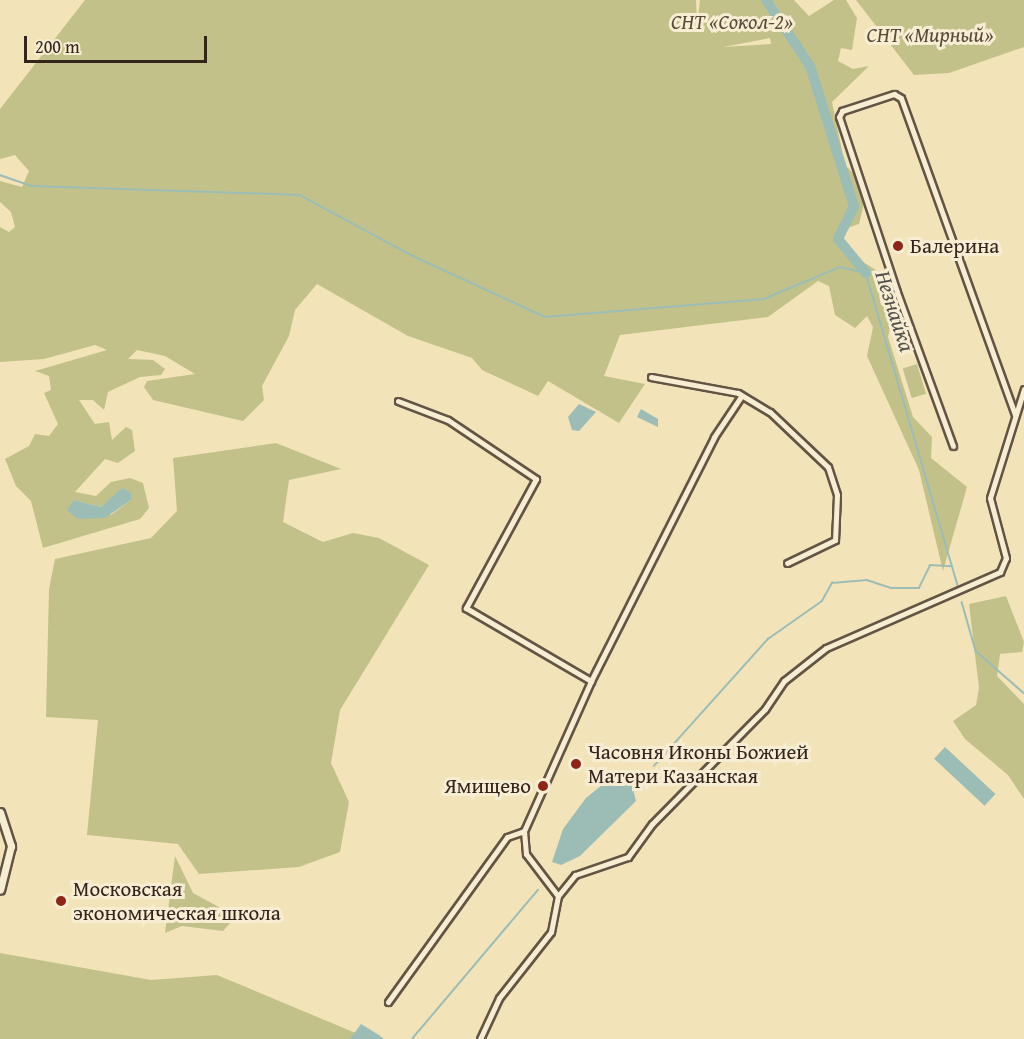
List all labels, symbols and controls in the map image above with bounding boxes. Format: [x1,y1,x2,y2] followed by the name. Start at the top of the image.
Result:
[671,9,793,35] park label: СНТ «Сокол-2»
[866,22,994,48] park label: СНТ «Мирный»
[27,24,210,62] scale bar
[35,33,80,60] text: 200 m
[910,233,999,259] place label: Балерина
[891,239,905,253] marker: Балерина
[870,267,920,355] water label: Незнайка
[588,739,809,789] place label: Часовня Иконы Божией Матери Казанская
[569,757,583,771] marker: Часовня Иконы Божией Матери Казанская
[444,773,531,799] place label: Ямищево
[536,779,550,793] marker: Ямищево
[73,876,281,926] place label: Московская экономическая школа
[54,894,68,908] marker: Московская экономическая школа

